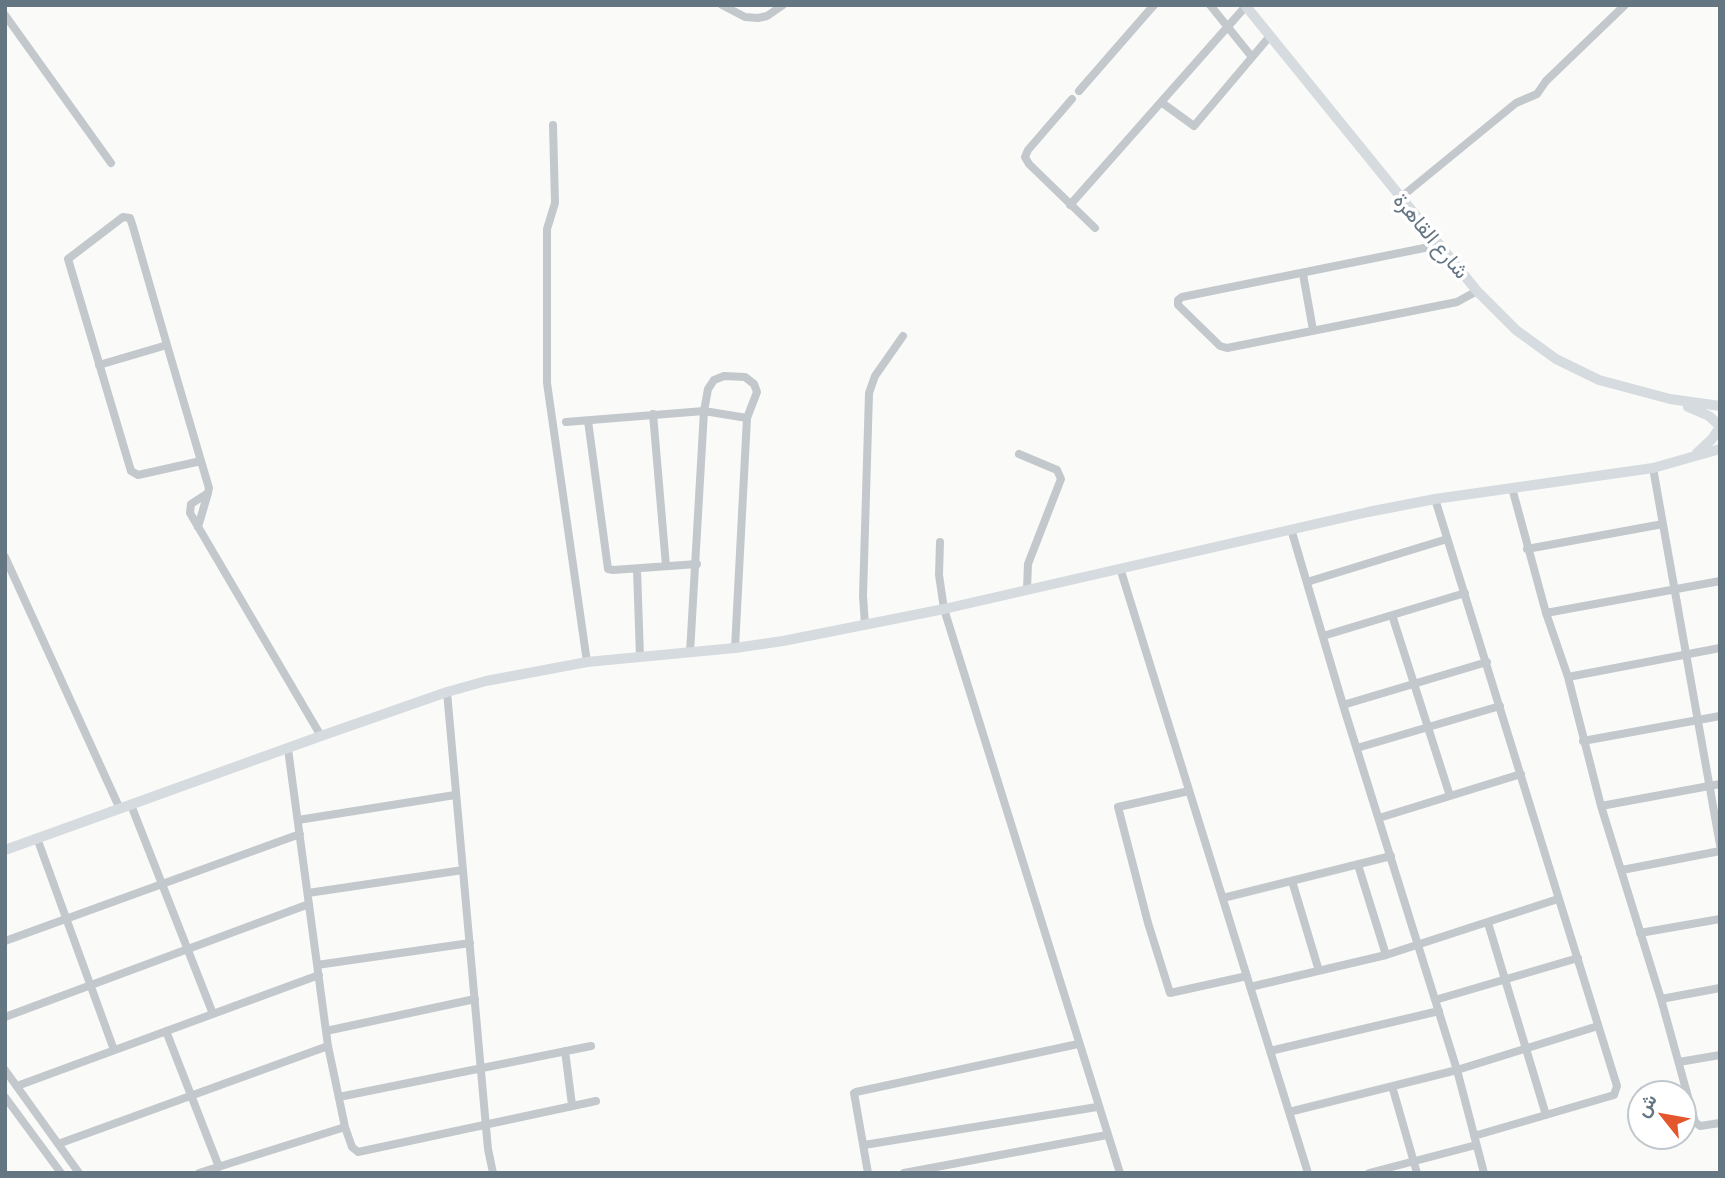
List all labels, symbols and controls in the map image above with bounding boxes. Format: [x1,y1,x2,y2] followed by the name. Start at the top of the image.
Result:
[1388,188,1474,284] street label: شارع القاهرة
[1627,1080,1697,1150] north arrow
[1630,1089,1661,1121] text: ش

